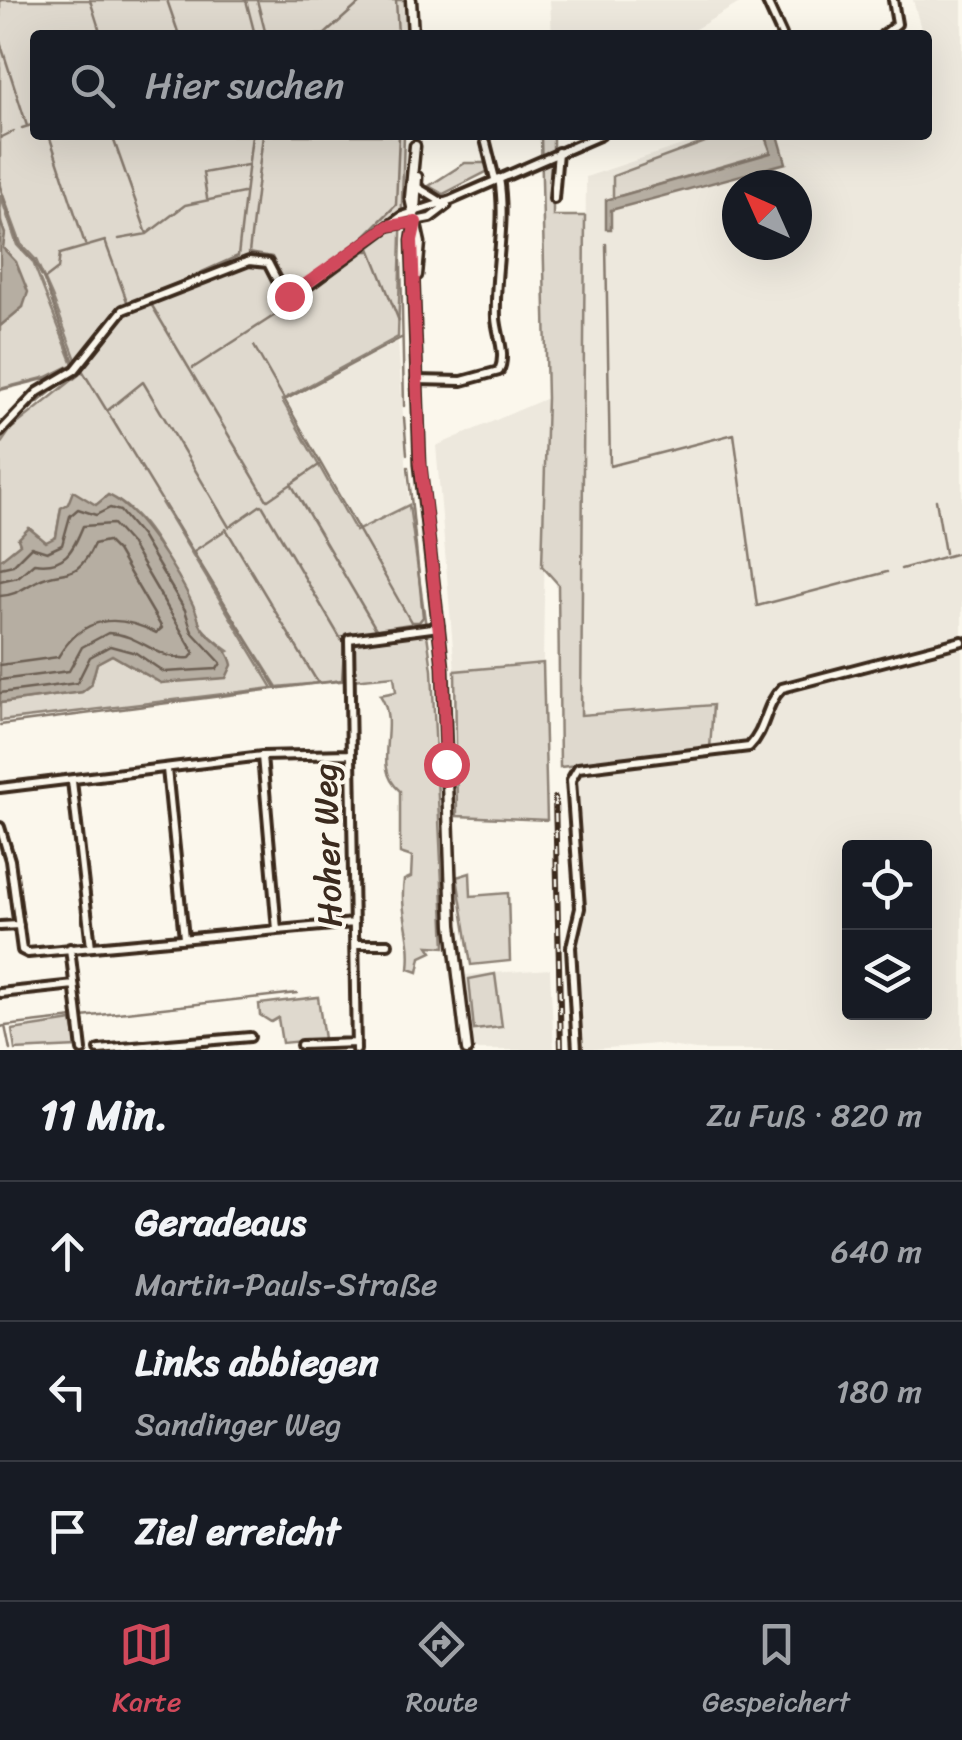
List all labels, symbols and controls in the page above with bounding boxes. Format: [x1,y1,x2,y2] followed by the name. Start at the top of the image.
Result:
[30,30,932,140] search box
[145,52,344,119] text: Hier suchen
[65,58,120,113] icon: search
[722,170,812,260] north arrow
[267,274,313,320] route end
[424,742,470,788] route start
[293,762,361,928] street label: Hoher Weg
[842,840,932,1020] map controls
[842,840,932,930] button: locate
[842,930,932,1020] button: layers
[40,1078,168,1152] text: 11 Min.
[706,1087,922,1144] text: Zu Fuß · 820 m
[135,1189,306,1256] text: Geradeaus
[831,1223,922,1280] text: 640 m
[40,1224,95,1279] icon: ahead
[135,1256,437,1313] text: Martin-Pauls-Straße
[135,1329,379,1396] text: Links abbiegen
[836,1363,922,1420] text: 180 m
[40,1364,95,1419] icon: left
[135,1396,342,1453] text: Sandinger Weg
[135,1498,340,1565] text: Ziel erreicht
[40,1504,95,1559] icon: arrive
[112,1617,181,1726] tab: Karte
[406,1617,478,1726] tab: Route
[702,1617,850,1726] tab: Gespeichert

